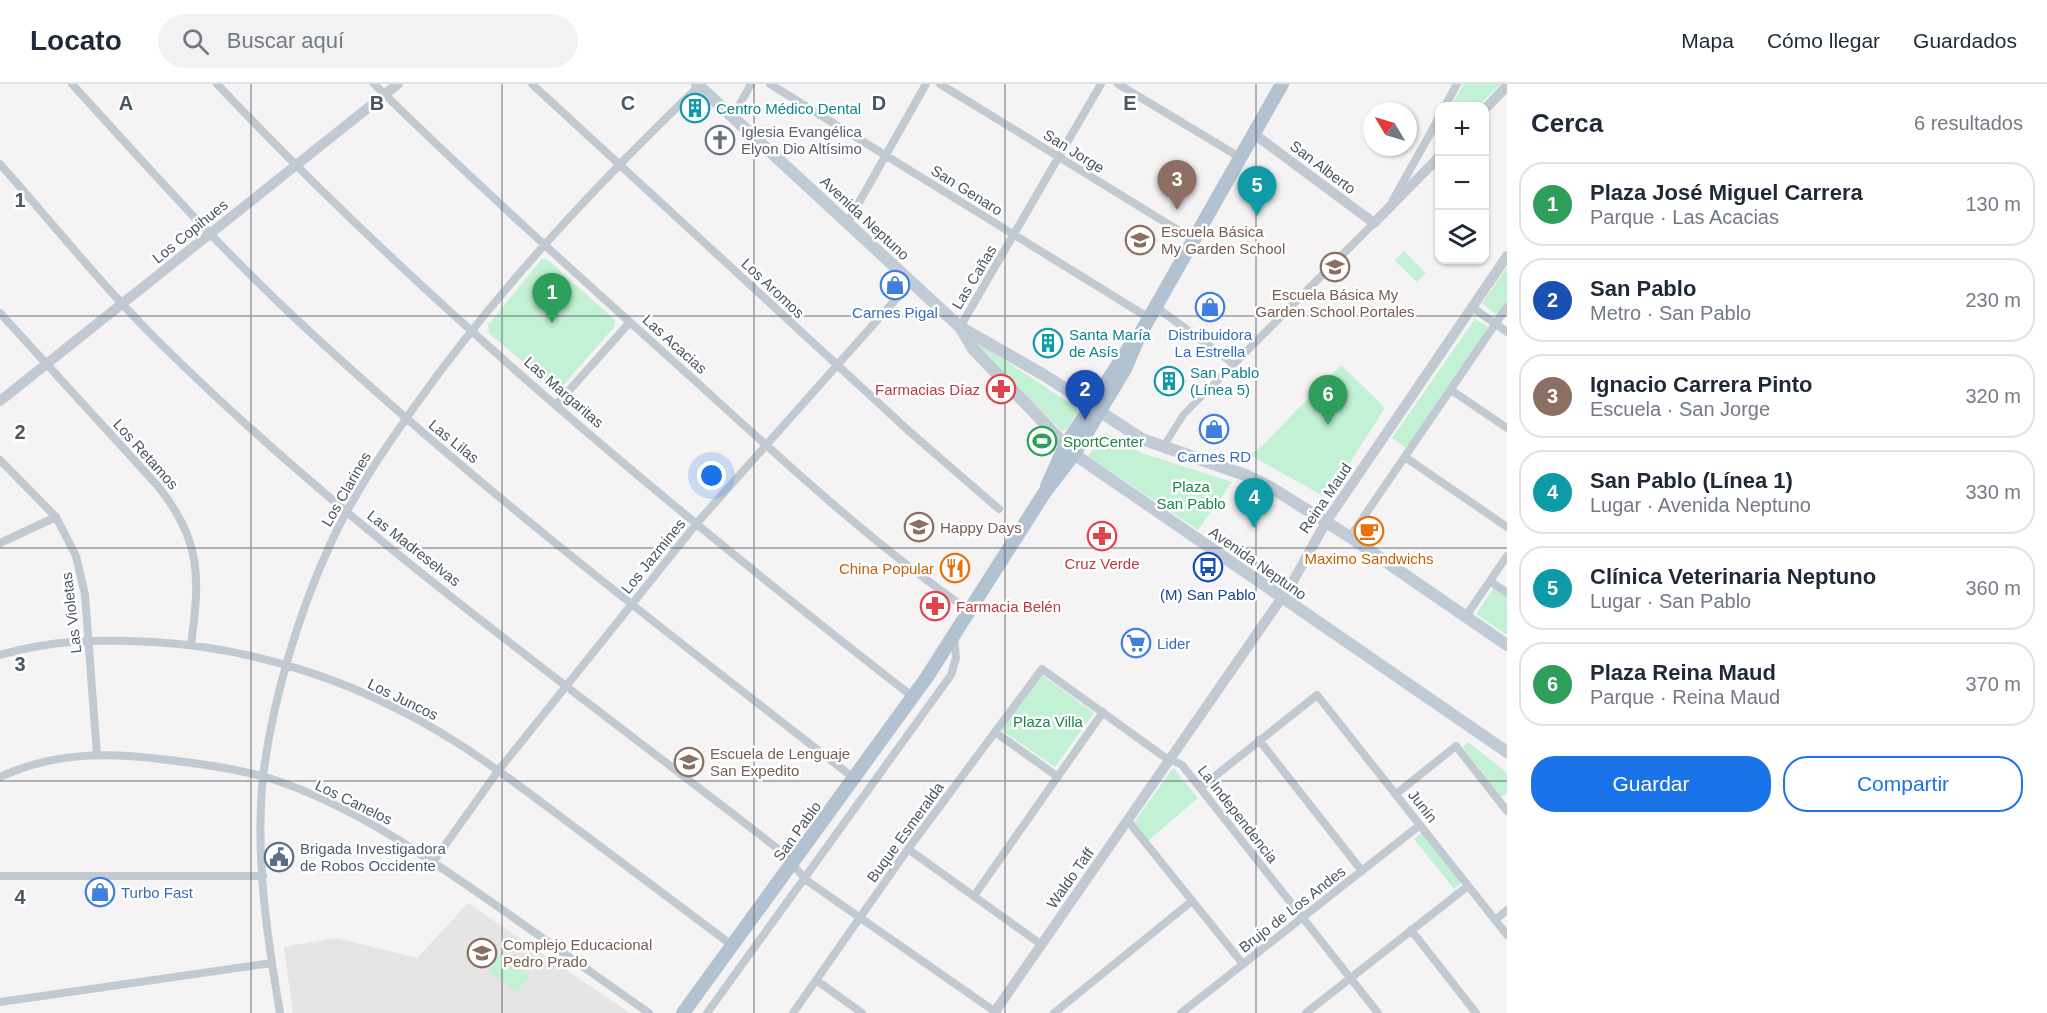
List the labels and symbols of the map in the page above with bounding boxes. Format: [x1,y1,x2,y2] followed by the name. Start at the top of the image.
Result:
[119,92,133,114] text: A
[370,92,384,114] text: B
[621,92,635,114] text: C
[679,92,711,124] building icon: Centro Médico Dental
[872,92,886,114] text: D
[1123,92,1137,114] text: E
[716,100,861,117] place label: Centro Médico Dental
[1363,102,1417,156] north arrow
[741,123,863,157] place label: Iglesia Evangélica Elyon Dio Altísimo
[704,124,736,156] church icon: Iglesia Evangélica Elyon Dio Altísimo
[1040,126,1108,176] street label: San Jorge
[1287,137,1359,197] street label: San Alberto
[1158,160,1196,210] pin: 3
[928,161,1006,219] street label: San Genaro
[1238,166,1276,216] pin: 5
[817,173,913,263] street label: Avenida Neptuno
[14,189,26,211] text: 1
[149,196,231,266] street label: Los Copihues
[1161,223,1285,257] place label: Escuela Básica My Garden School
[1124,224,1156,256] school or university icon: Escuela Básica My Garden School
[948,242,1000,312] street label: Las Cañas
[1319,251,1351,283] school or university icon: Escuela Básica My Garden School Portales
[738,255,808,321] street label: Los Aromos
[879,269,911,301] shop icon: Carnes Pigal
[532,274,572,323] pin: 1
[1255,286,1415,320] place label: Escuela Básica My Garden School Portales
[1194,291,1226,323] shop icon: Distribuidora La Estrella
[852,304,938,321] place label: Carnes Pigal
[640,311,710,377] street label: Las Acacias
[1069,326,1151,360] place label: Santa María de Asís
[1168,326,1253,360] place label: Distribuidora La Estrella
[1032,327,1064,359] building icon: Santa María de Asís
[521,353,607,431] street label: Las Margaritas
[1190,364,1259,398] place label: San Pablo (Línea 5)
[1153,365,1185,397] building icon: San Pablo (Línea 5)
[1066,370,1104,420] pin: 2
[985,373,1017,405] pharmacy icon: Farmacias Díaz
[1308,376,1348,425] pin: 6
[875,381,980,398] place label: Farmacias Díaz
[1198,413,1230,445] shop icon: Carnes RD
[110,415,182,493] street label: Los Retamos
[426,416,482,466] street label: Las Lilas
[14,421,26,443] text: 2
[1026,425,1058,457] sports icon: SportCenter
[1063,433,1144,450] place label: SportCenter
[1177,448,1251,465] place label: Carnes RD
[318,449,374,529] street label: Los Clarines
[1295,460,1355,536] street label: Reina Maud
[697,461,726,490] your location
[1156,478,1226,512] park label: Plaza San Pablo
[1234,478,1274,528] pin: 4
[364,506,464,590] street label: Las Madreselvas
[903,511,935,543] school or university icon: Happy Days
[618,515,688,597] street label: Los Jazmines
[1353,515,1385,547] cafe icon: Maximo Sandwichs
[940,519,1022,536] place label: Happy Days
[1086,520,1118,552] pharmacy icon: Cruz Verde
[1206,523,1310,603] street label: Avenida Neptuno
[1304,550,1434,567] place label: Maximo Sandwichs
[1192,551,1224,583] bus stop icon: (M) San Pablo
[939,552,971,584] restaurant icon: China Popular
[1064,555,1140,572] place label: Cruz Verde
[839,560,934,577] place label: China Popular
[58,572,84,654] street label: Las Violetas
[1160,586,1256,603] place label: (M) San Pablo
[919,590,951,622] pharmacy icon: Farmacia Belén
[956,598,1061,615] place label: Farmacia Belén
[1120,627,1152,659] supermarket icon: Lider
[1157,635,1190,652] place label: Lider
[14,653,26,675] text: 3
[365,675,441,723] street label: Los Juncos
[1013,713,1084,730] park label: Plaza Villa
[710,745,850,779] place label: Escuela de Lenguaje San Expedito
[673,746,705,778] school or university icon: Escuela de Lenguaje San Expedito
[1195,762,1282,867] street label: La Independencia
[313,776,395,828] street label: Los Canelos
[863,778,947,885] street label: Buque Esmeralda
[1405,786,1441,826] street label: Junín
[770,798,824,864] street label: San Pablo
[300,840,447,874] place label: Brigada Investigadora de Robos Occidente
[263,841,295,873] public building icon: Brigada Investigadora de Robos Occidente
[1043,844,1097,911] street label: Waldo Taff
[1236,862,1348,956] street label: Brujo de Los Andes
[84,876,116,908] shop icon: Turbo Fast
[121,884,194,901] place label: Turbo Fast
[14,886,26,908] text: 4
[503,936,652,970] place label: Complejo Educacional Pedro Prado
[466,937,498,969] school or university icon: Complejo Educacional Pedro Prado

